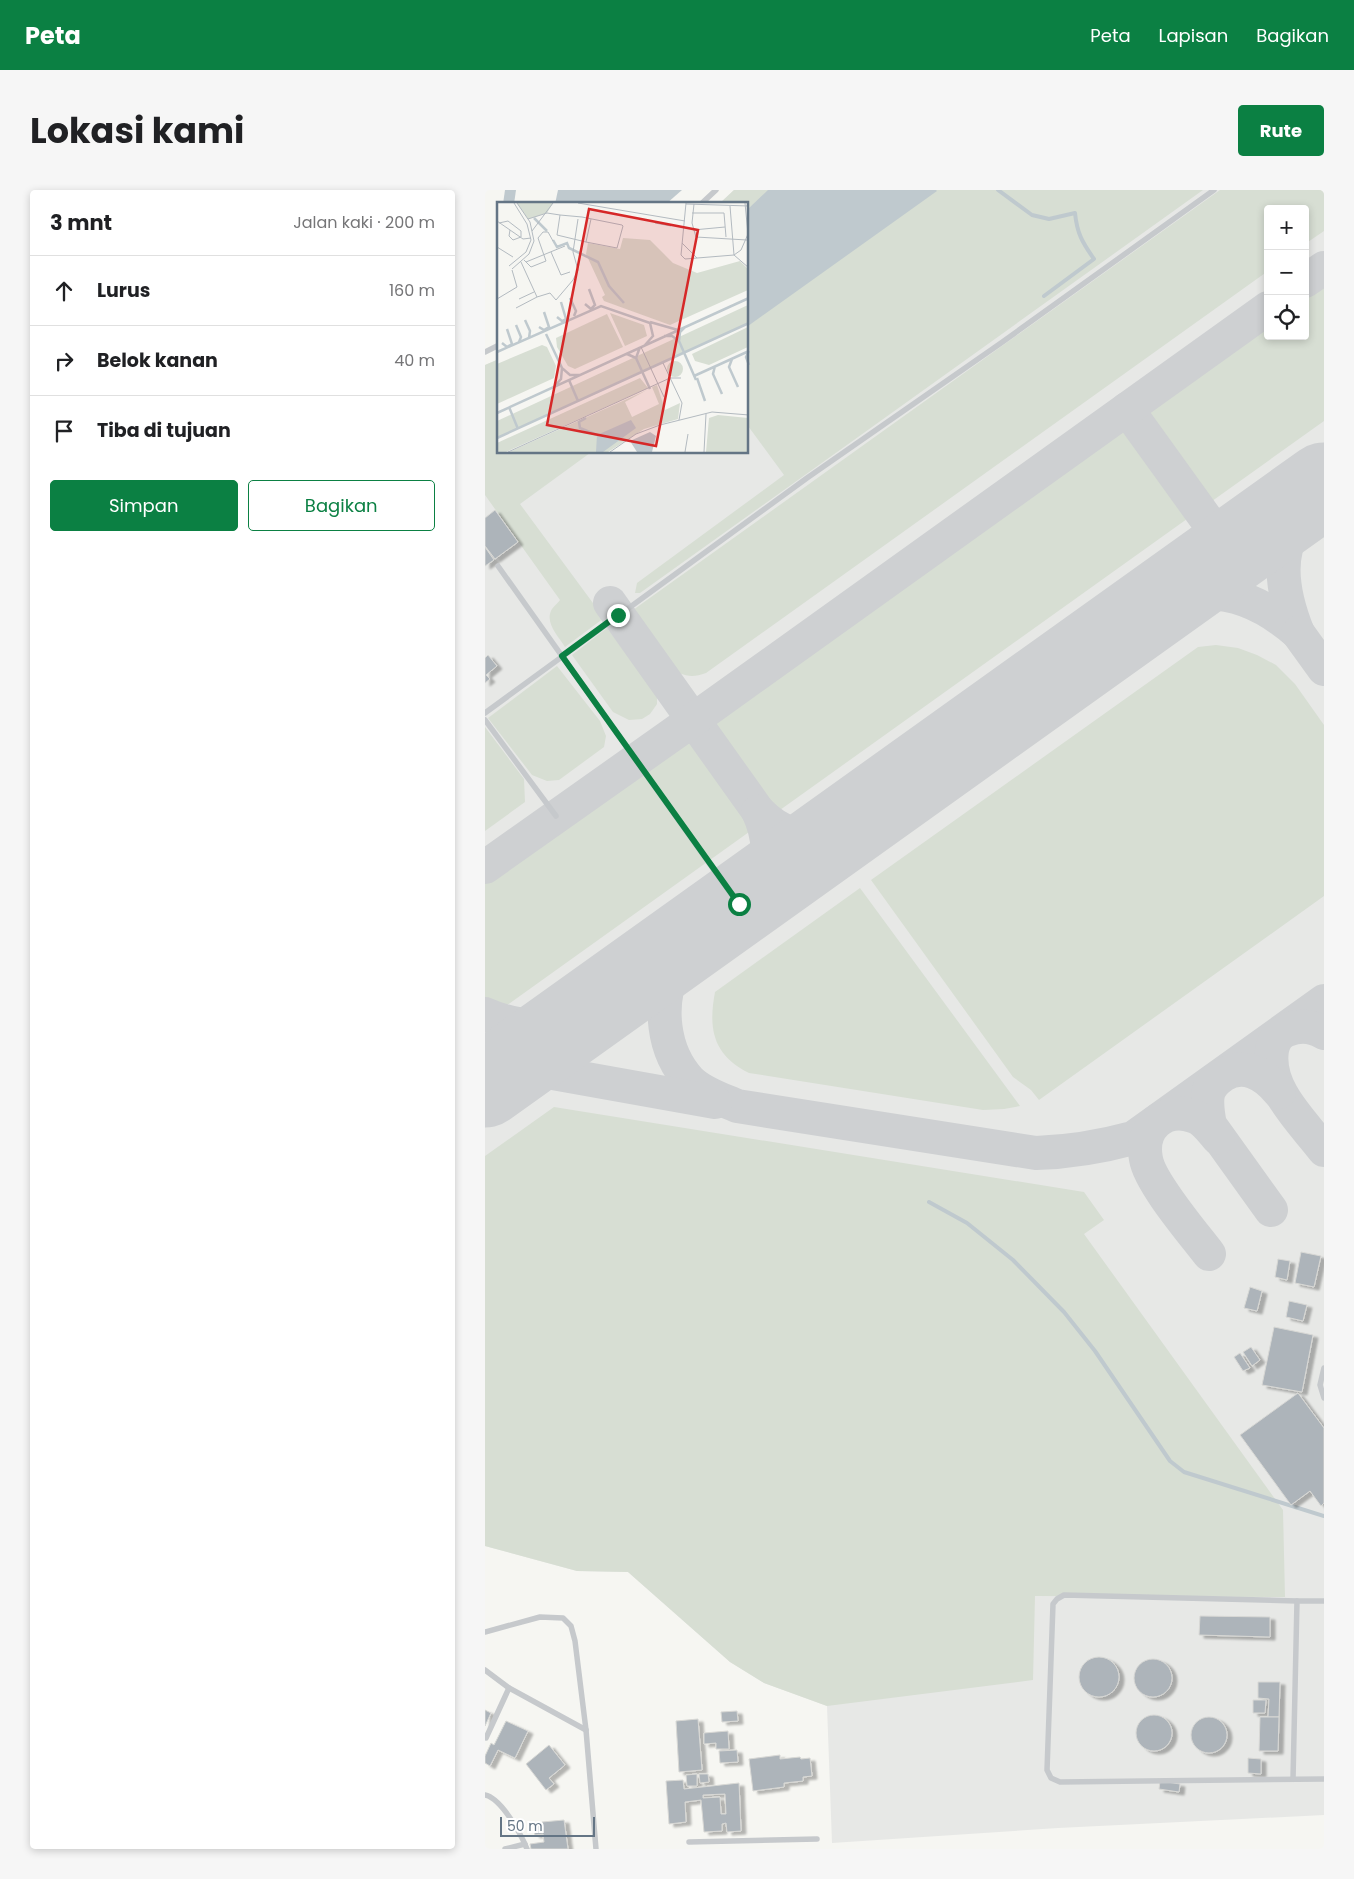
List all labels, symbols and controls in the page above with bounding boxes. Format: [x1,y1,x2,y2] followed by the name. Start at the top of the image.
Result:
[25,19,81,52] text: Peta
[1090,23,1131,48] text: Peta
[1159,23,1228,48] text: Lapisan
[1256,23,1329,48] text: Bagikan
[1238,105,1324,156] button: Rute
[30,106,244,155] text: Lokasi kami
[497,202,749,454] inset map
[1264,205,1309,340] map controls
[1264,205,1309,250] button: +
[50,208,112,237] text: 3 mnt
[293,211,435,234] text: Jalan kaki · 200 m
[1264,250,1309,295] button: −
[50,277,78,305] icon: ahead
[97,277,150,304] text: Lurus
[389,279,435,302] text: 160 m
[1264,295,1309,340] button: locate
[50,347,78,375] icon: right
[97,347,218,374] text: Belok kanan
[394,349,435,372] text: 40 m
[50,417,78,445] icon: arrive
[97,417,231,444] text: Tiba di tujuan
[50,480,238,531] button: Simpan
[248,480,435,531] button: Bagikan
[607,604,630,627] route end
[728,893,751,916] route start
[500,1814,595,1837] scale bar
[507,1816,543,1836] text: 50 m

